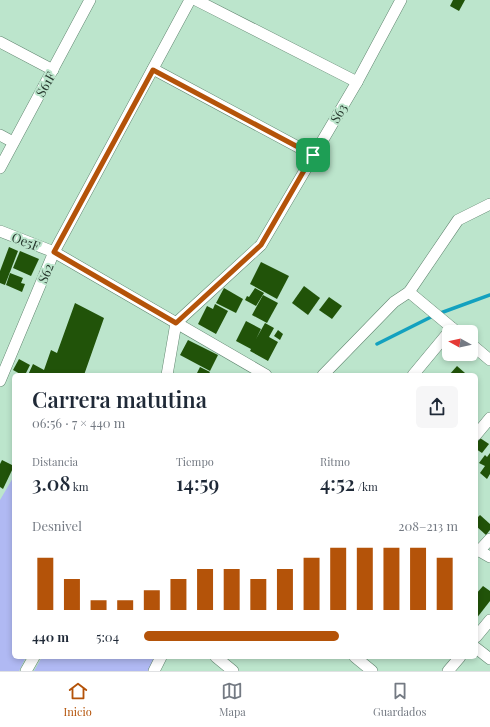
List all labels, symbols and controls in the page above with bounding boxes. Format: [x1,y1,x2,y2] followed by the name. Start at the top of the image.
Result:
[31,68,59,99] street label: S61F
[326,100,350,126] street label: S63
[296,138,330,172] pin
[302,144,324,166] icon: arrive
[9,228,43,254] street label: Oe5F
[33,260,57,286] street label: S62
[442,325,478,361] north arrow
[442,325,478,361] map controls
[32,384,207,414] text: Carrera matutina
[416,386,458,428] button: share
[32,414,125,431] text: 06:56 · 7 × 440 m
[32,454,78,469] text: Distancia
[176,454,214,469] text: Tiempo
[320,454,350,469] text: Ritmo
[32,469,70,496] text: 3.08
[176,469,219,496] text: 14:59
[320,469,355,496] text: 4:52
[70,479,89,494] text: km
[355,479,378,494] text: /km
[32,517,82,534] text: Desnivel
[398,517,458,534] text: 208–213 m
[32,628,69,645] text: 440 m
[96,628,119,645] text: 5:04
[64,680,92,719] tab: Inicio
[219,680,246,719] tab: Mapa
[373,680,426,719] tab: Guardados

